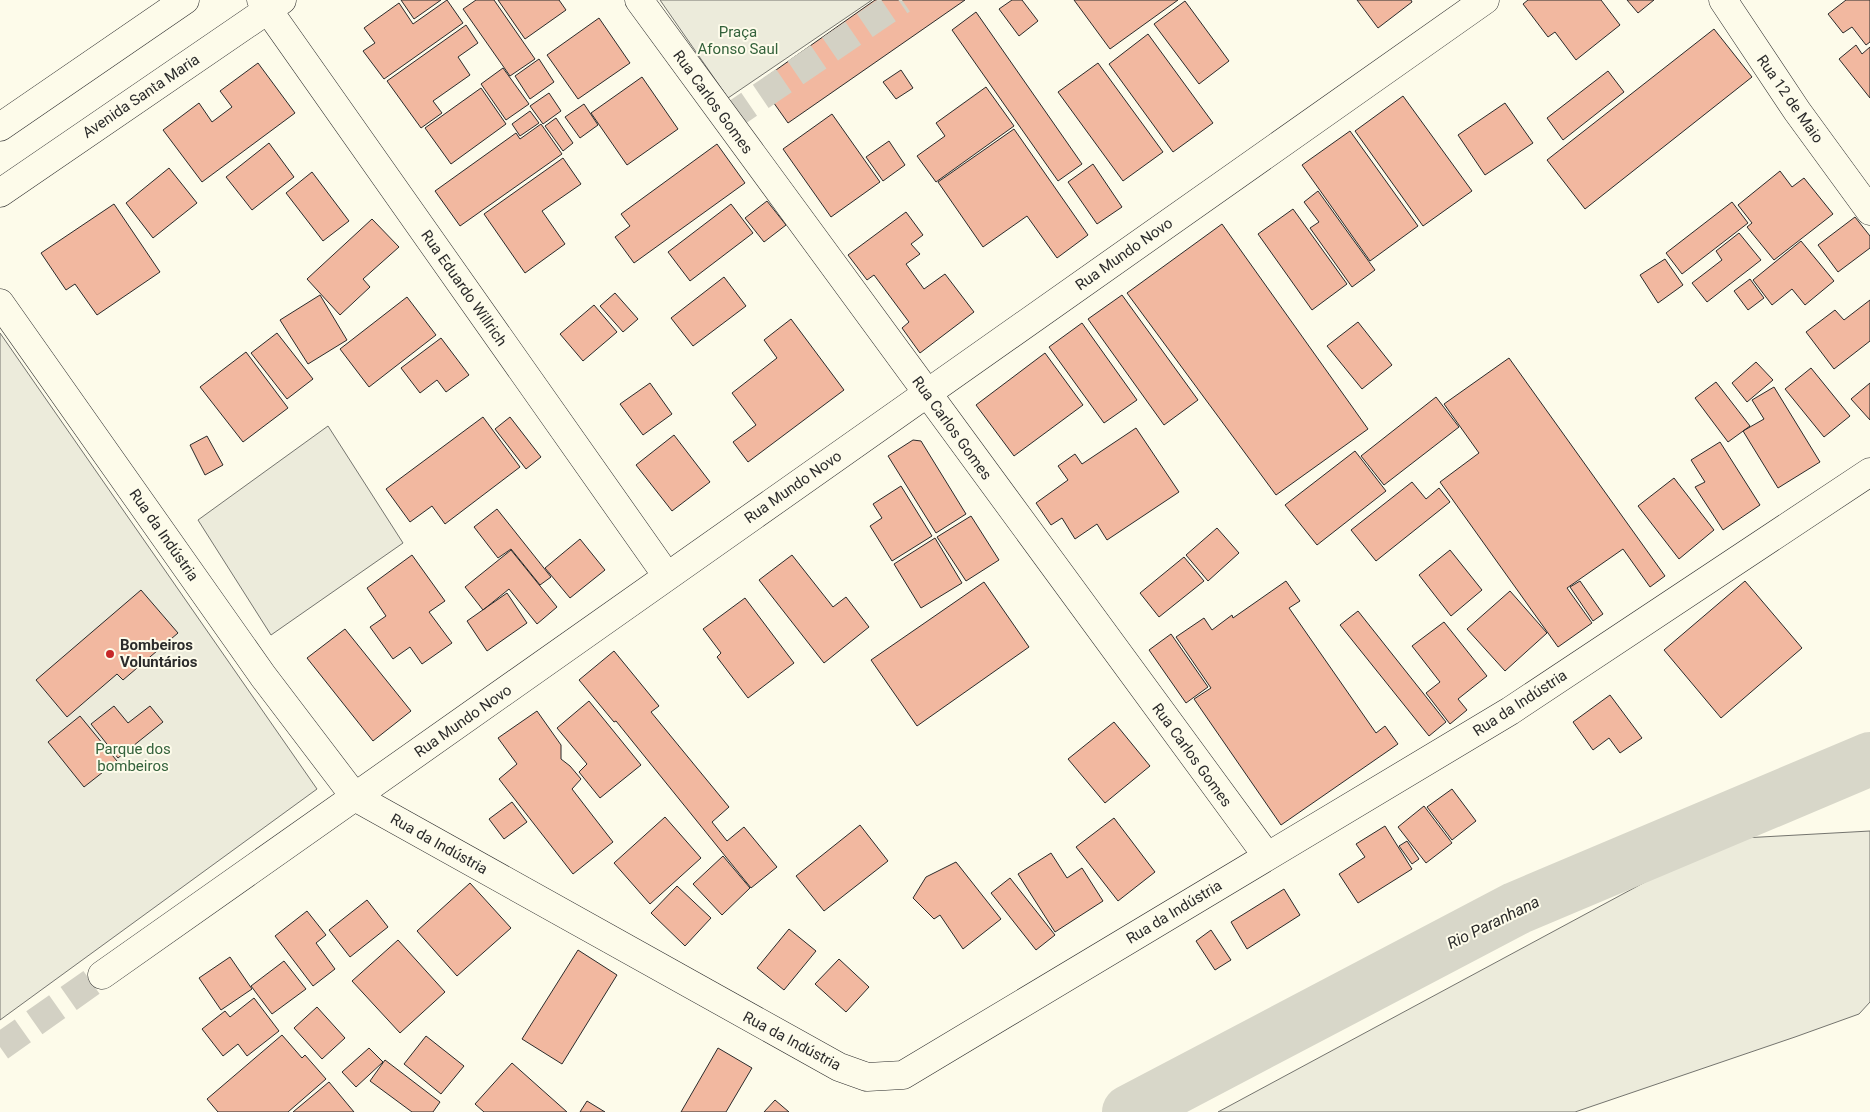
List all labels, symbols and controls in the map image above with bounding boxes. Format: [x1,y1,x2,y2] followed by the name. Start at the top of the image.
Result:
[698,23,778,58] park label: Praça Afonso Saul
[669,47,757,157] street label: Rua Carlos Gomes
[79,50,203,142] street label: Avenida Santa Maria
[1753,51,1827,147] street label: Rua 12 de Maio
[1072,214,1176,294] street label: Rua Mundo Novo
[417,227,511,349] street label: Rua Eduardo Willrich
[908,373,996,483] street label: Rua Carlos Gomes
[741,447,845,527] street label: Rua Mundo Novo
[126,485,202,585] street label: Rua da Indústria
[120,636,198,671] place label: Bombeiros Voluntários
[104,648,116,660] marker: Bombeiros Voluntários
[1470,666,1570,740] street label: Rua da Indústria
[411,681,515,761] street label: Rua Mundo Novo
[1148,700,1236,810] street label: Rua Carlos Gomes
[95,740,171,775] park label: Parque dos bombeiros
[387,810,491,878] street label: Rua da Indústria
[1123,876,1225,948] street label: Rua da Indústria
[1444,892,1542,953] water label: Rio Paranhana
[740,1008,844,1074] street label: Rua da Indústria

